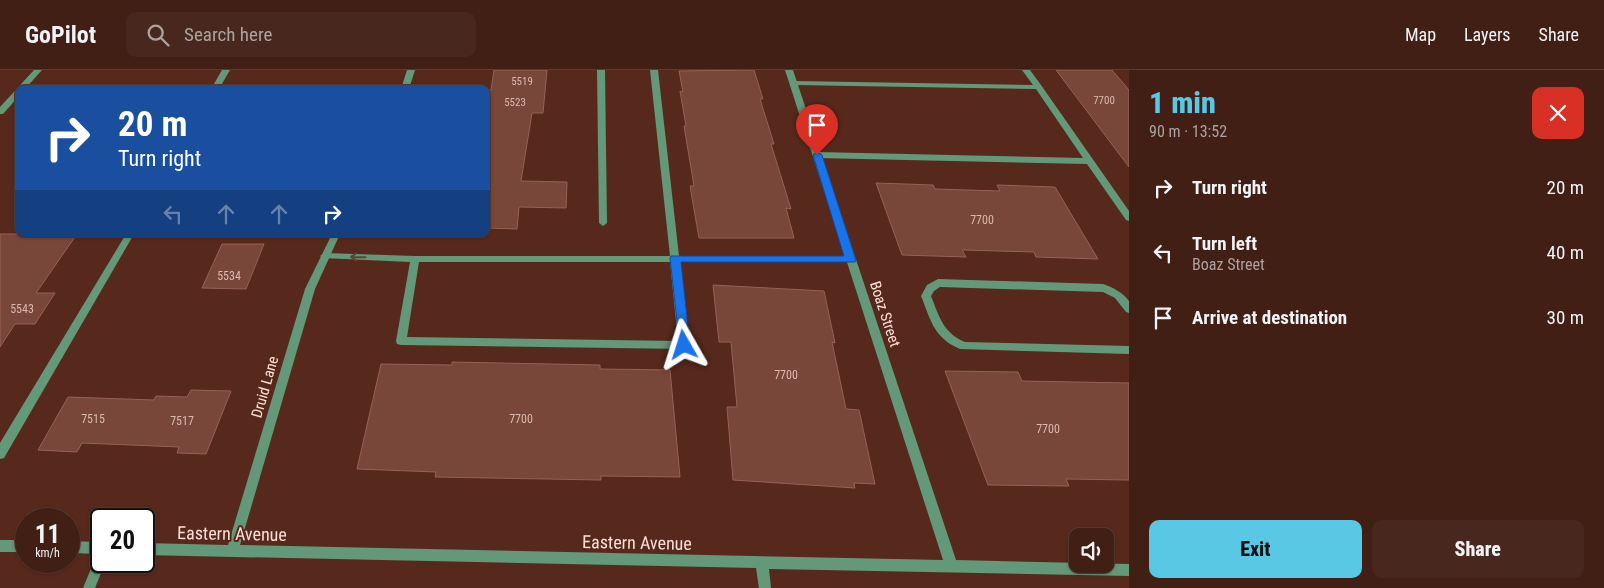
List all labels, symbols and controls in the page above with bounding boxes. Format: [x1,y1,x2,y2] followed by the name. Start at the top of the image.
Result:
[126,12,476,57] search box
[25,21,96,49] text: GoPilot
[144,21,172,49] icon: search
[184,23,272,46] text: Search here
[1405,24,1436,45] text: Map
[1464,24,1511,45] text: Layers
[1539,24,1579,45] text: Share
[511,75,533,88] house number: 5519
[1149,85,1216,120] text: 1 min
[1532,87,1584,139] button: close
[1093,94,1115,107] house number: 7700
[504,96,526,109] house number: 5523
[118,104,187,145] text: 20 m
[796,104,838,155] pin
[35,105,100,170] icon: right
[803,111,831,139] icon: arrive
[1149,122,1227,141] text: 90 m · 13:52
[118,146,201,171] text: Turn right
[1149,174,1177,202] icon: right
[1192,176,1267,199] text: Turn right
[1547,176,1584,199] text: 20 m
[159,200,187,228] icon: left
[212,200,240,228] icon: ahead
[265,200,293,228] icon: ahead
[318,200,346,228] icon: right
[970,213,994,227] house number: 7700
[1192,232,1257,255] text: Turn left
[1149,239,1177,267] icon: left
[1547,241,1584,264] text: 40 m
[351,252,367,262] one-way arrow
[1192,255,1265,274] text: Boaz Street
[217,269,241,283] house number: 5534
[866,279,904,349] street label: Boaz Street
[10,302,34,316] house number: 5543
[1149,304,1177,332] icon: arrive
[1192,306,1347,329] text: Arrive at destination
[1547,306,1584,329] text: 30 m
[657,318,709,370] position arrow
[248,354,282,420] street label: Druid Lane
[774,368,798,382] house number: 7700
[81,412,105,426] house number: 7515
[509,412,533,426] house number: 7700
[170,414,194,428] house number: 7517
[1036,422,1060,436] house number: 7700
[90,508,155,573] speed limit sign: 20
[35,520,60,549] text: 11
[1149,520,1362,578] button: Exit
[1372,520,1584,578] button: Share
[177,522,287,545] street label: Eastern Avenue
[1069,528,1114,573] map controls
[1069,528,1114,573] button: sound
[582,531,692,554] street label: Eastern Avenue
[35,546,60,560] text: km/h

